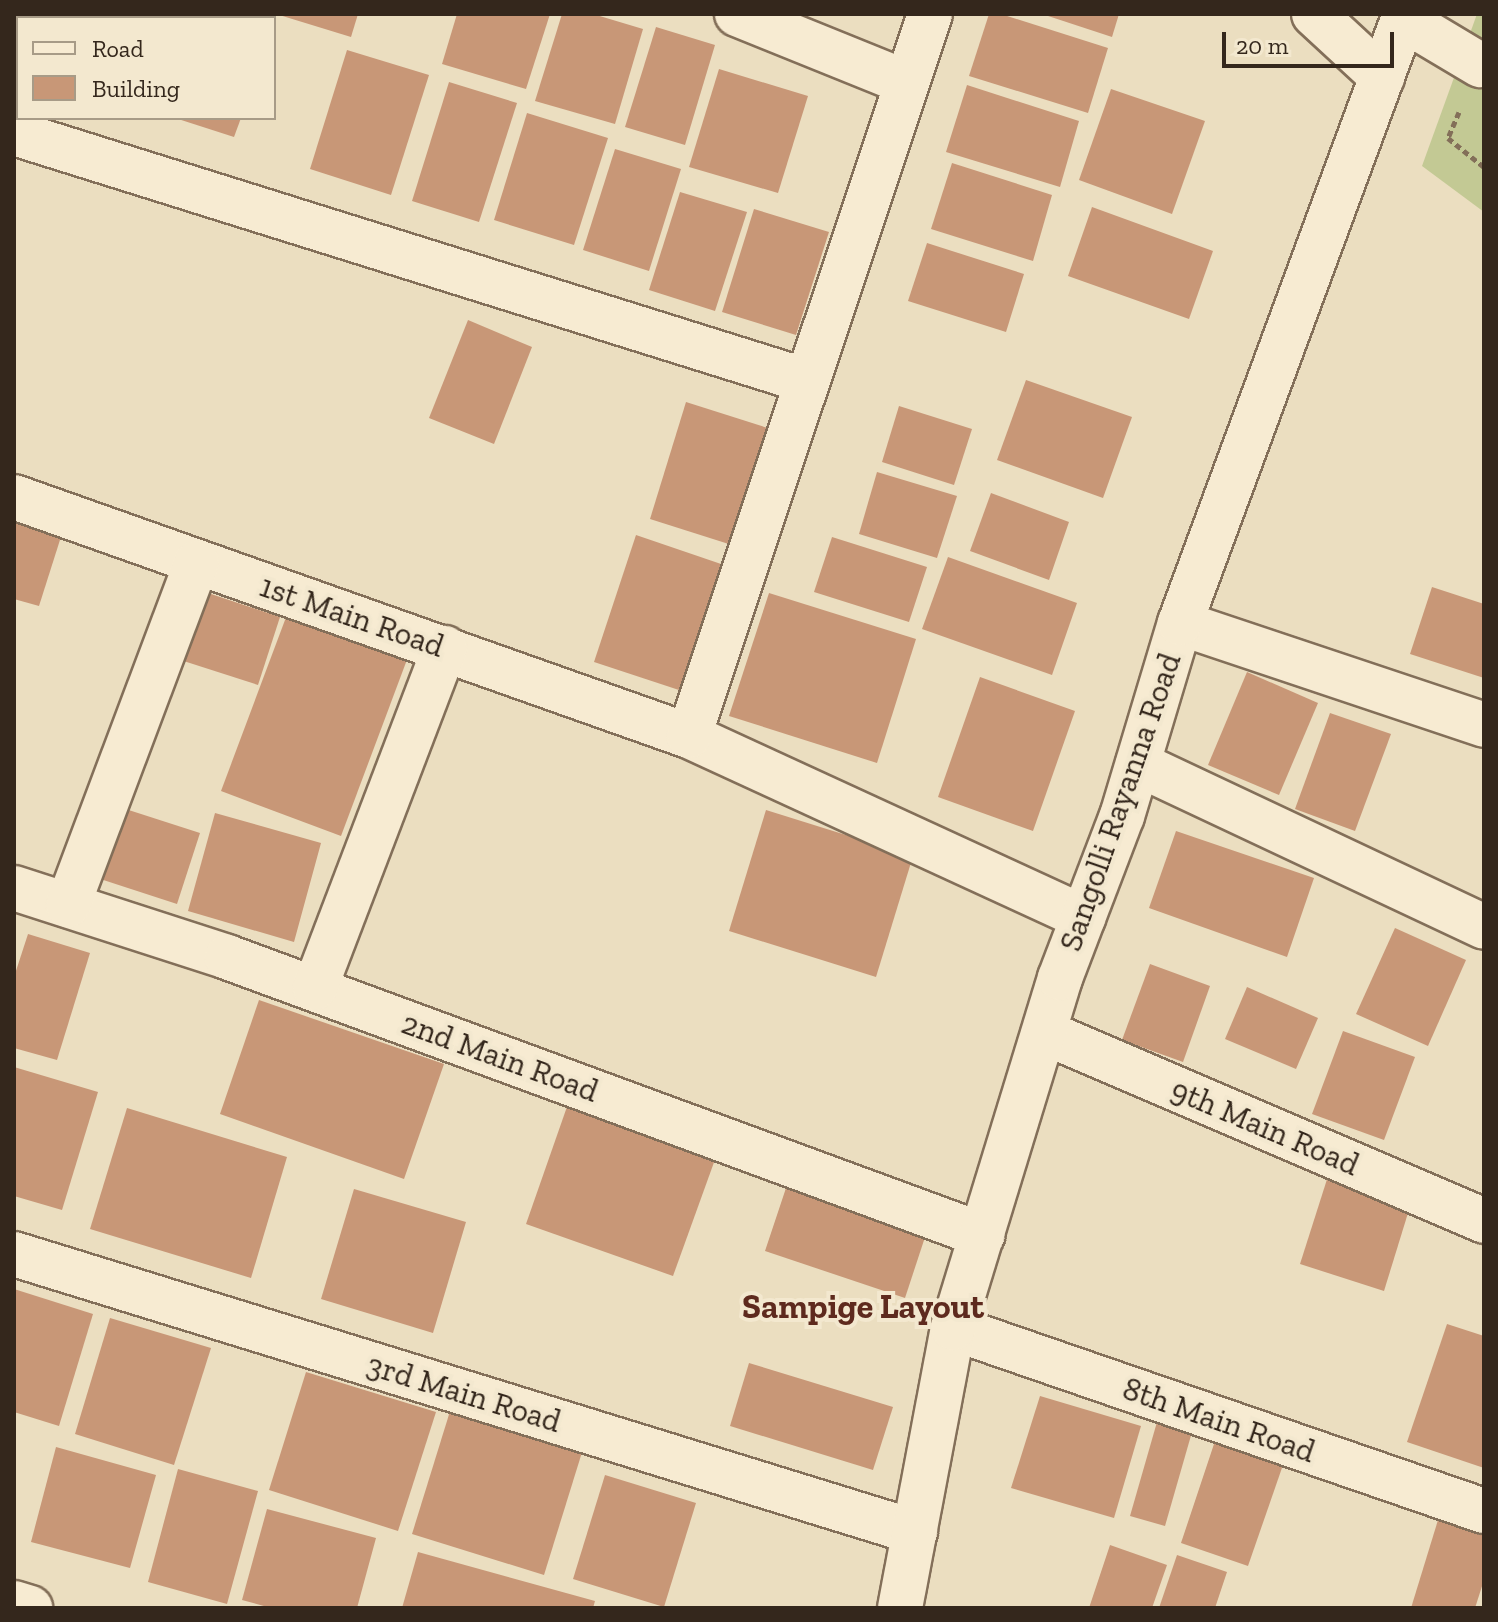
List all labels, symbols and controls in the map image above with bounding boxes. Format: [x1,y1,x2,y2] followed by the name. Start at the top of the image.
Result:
[16,16,276,120] legend
[1226,16,1398,66] scale bar
[1236,31,1288,60] text: 20 m
[92,34,144,63] text: Road
[92,74,180,103] text: Building
[255,567,449,665] street label: 1st Main Road
[1051,648,1189,956] street label: Sangolli Rayanna Road
[396,1004,604,1110] street label: 2nd Main Road
[1165,1070,1365,1184] street label: 9th Main Road
[742,1287,984,1327] district label: Sampige Layout
[362,1345,566,1441] street label: 3rd Main Road
[1118,1369,1320,1471] street label: 8th Main Road

